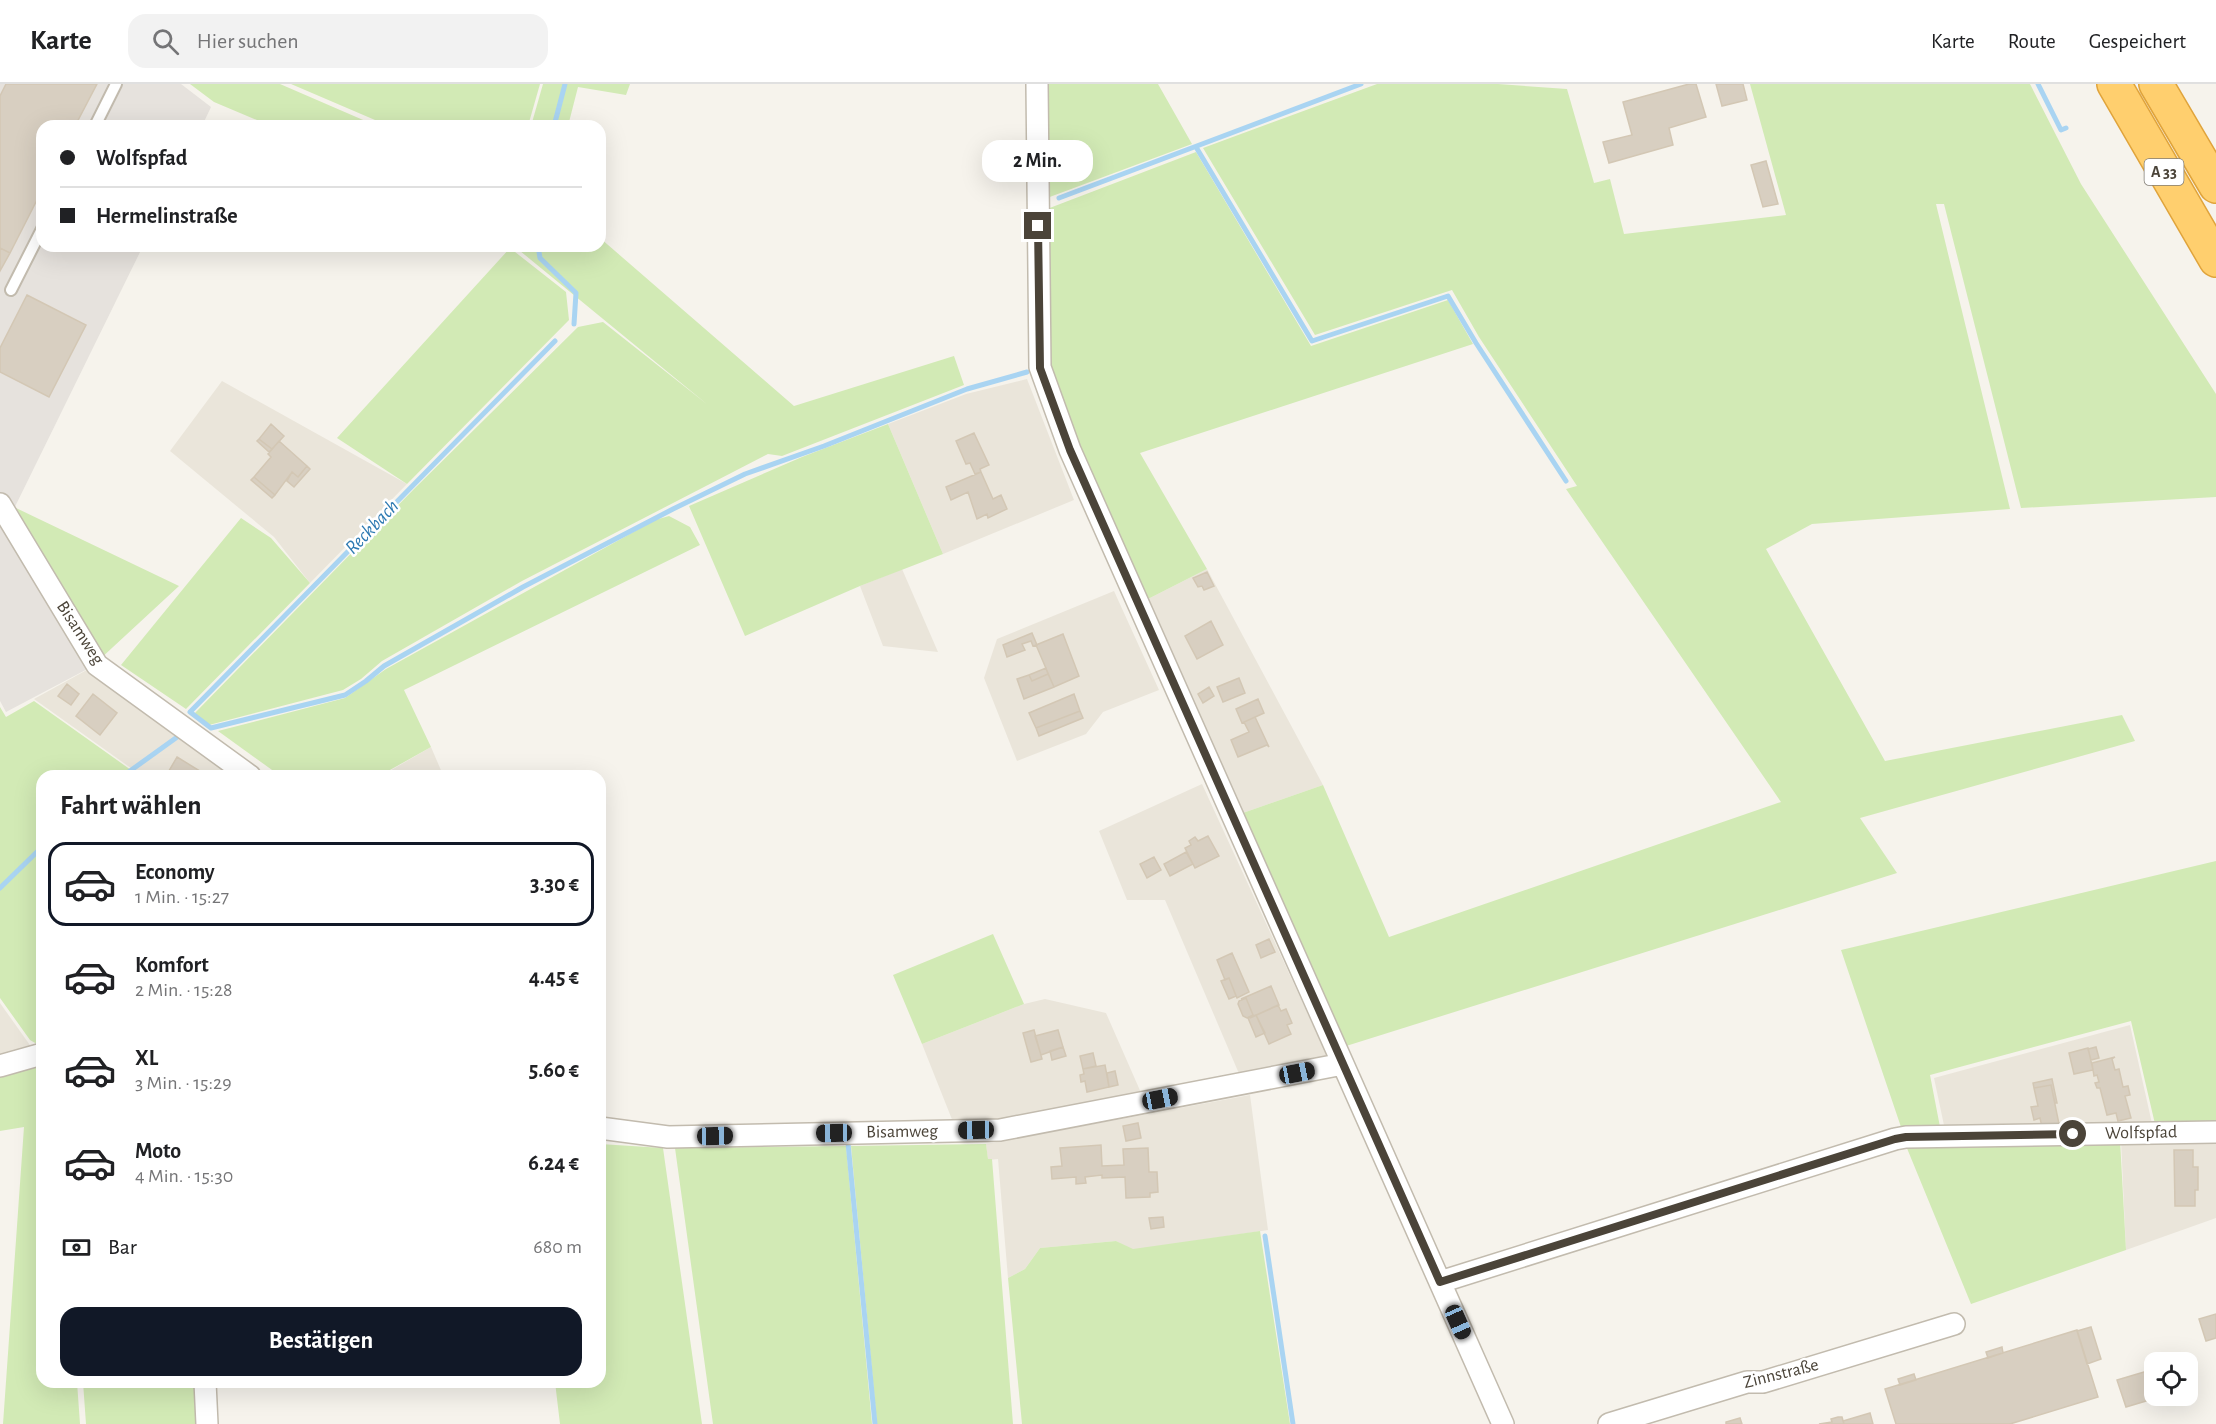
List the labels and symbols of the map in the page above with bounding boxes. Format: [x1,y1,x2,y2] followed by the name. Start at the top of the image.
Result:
[982,139,1094,181] callout: 2 Min.
[2144,159,2184,185] road number: A 33
[1024,212,1051,239] route end
[341,496,403,558] water label: Reckbach
[53,598,107,668] street label: Bisamweg
[1278,1061,1316,1085] car
[1141,1087,1179,1111] car
[2059,1120,2086,1147] route start
[958,1121,994,1139] car
[866,1122,938,1142] street label: Bisamweg
[2105,1123,2177,1143] street label: Wolfspfad
[816,1124,852,1142] car
[697,1127,733,1145] car
[1442,1302,1474,1342] car
[1742,1356,1820,1392] street label: Zinnstraße

